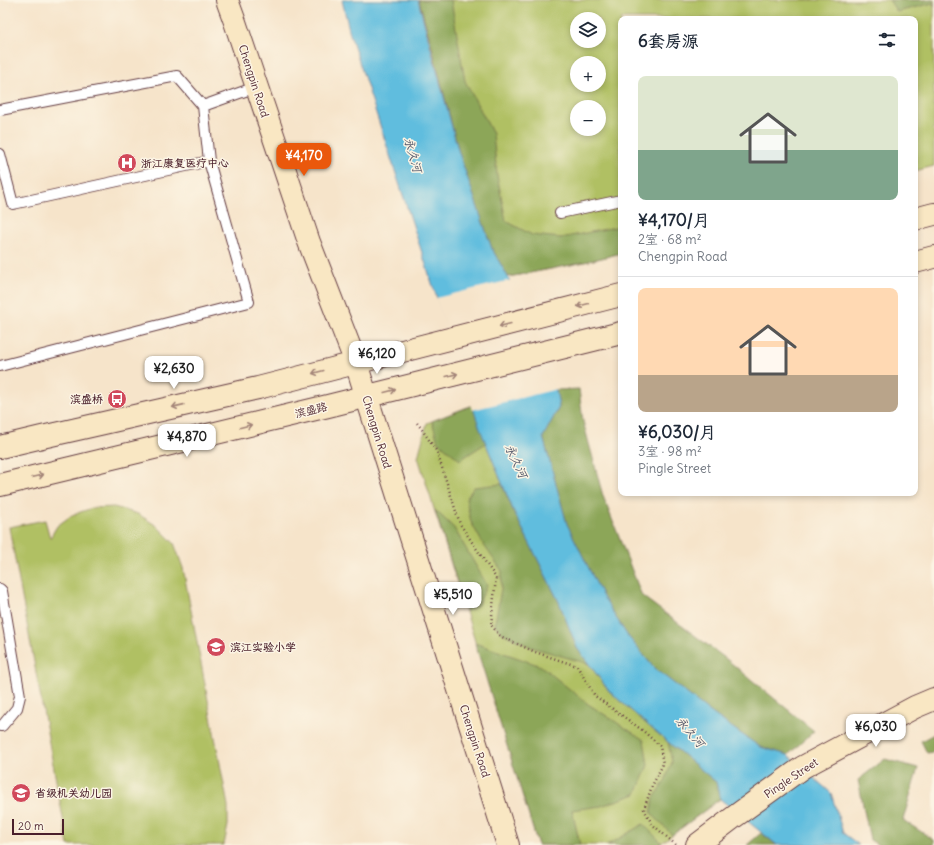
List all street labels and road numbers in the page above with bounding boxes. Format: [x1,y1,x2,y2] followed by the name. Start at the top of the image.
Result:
[236,43,272,120] street label: Chengpin Road
[359,394,395,471] street label: Chengpin Road
[293,399,329,421] street label: 滨盛路
[457,703,493,780] street label: Chengpin Road
[761,755,821,801] street label: Pingle Street

